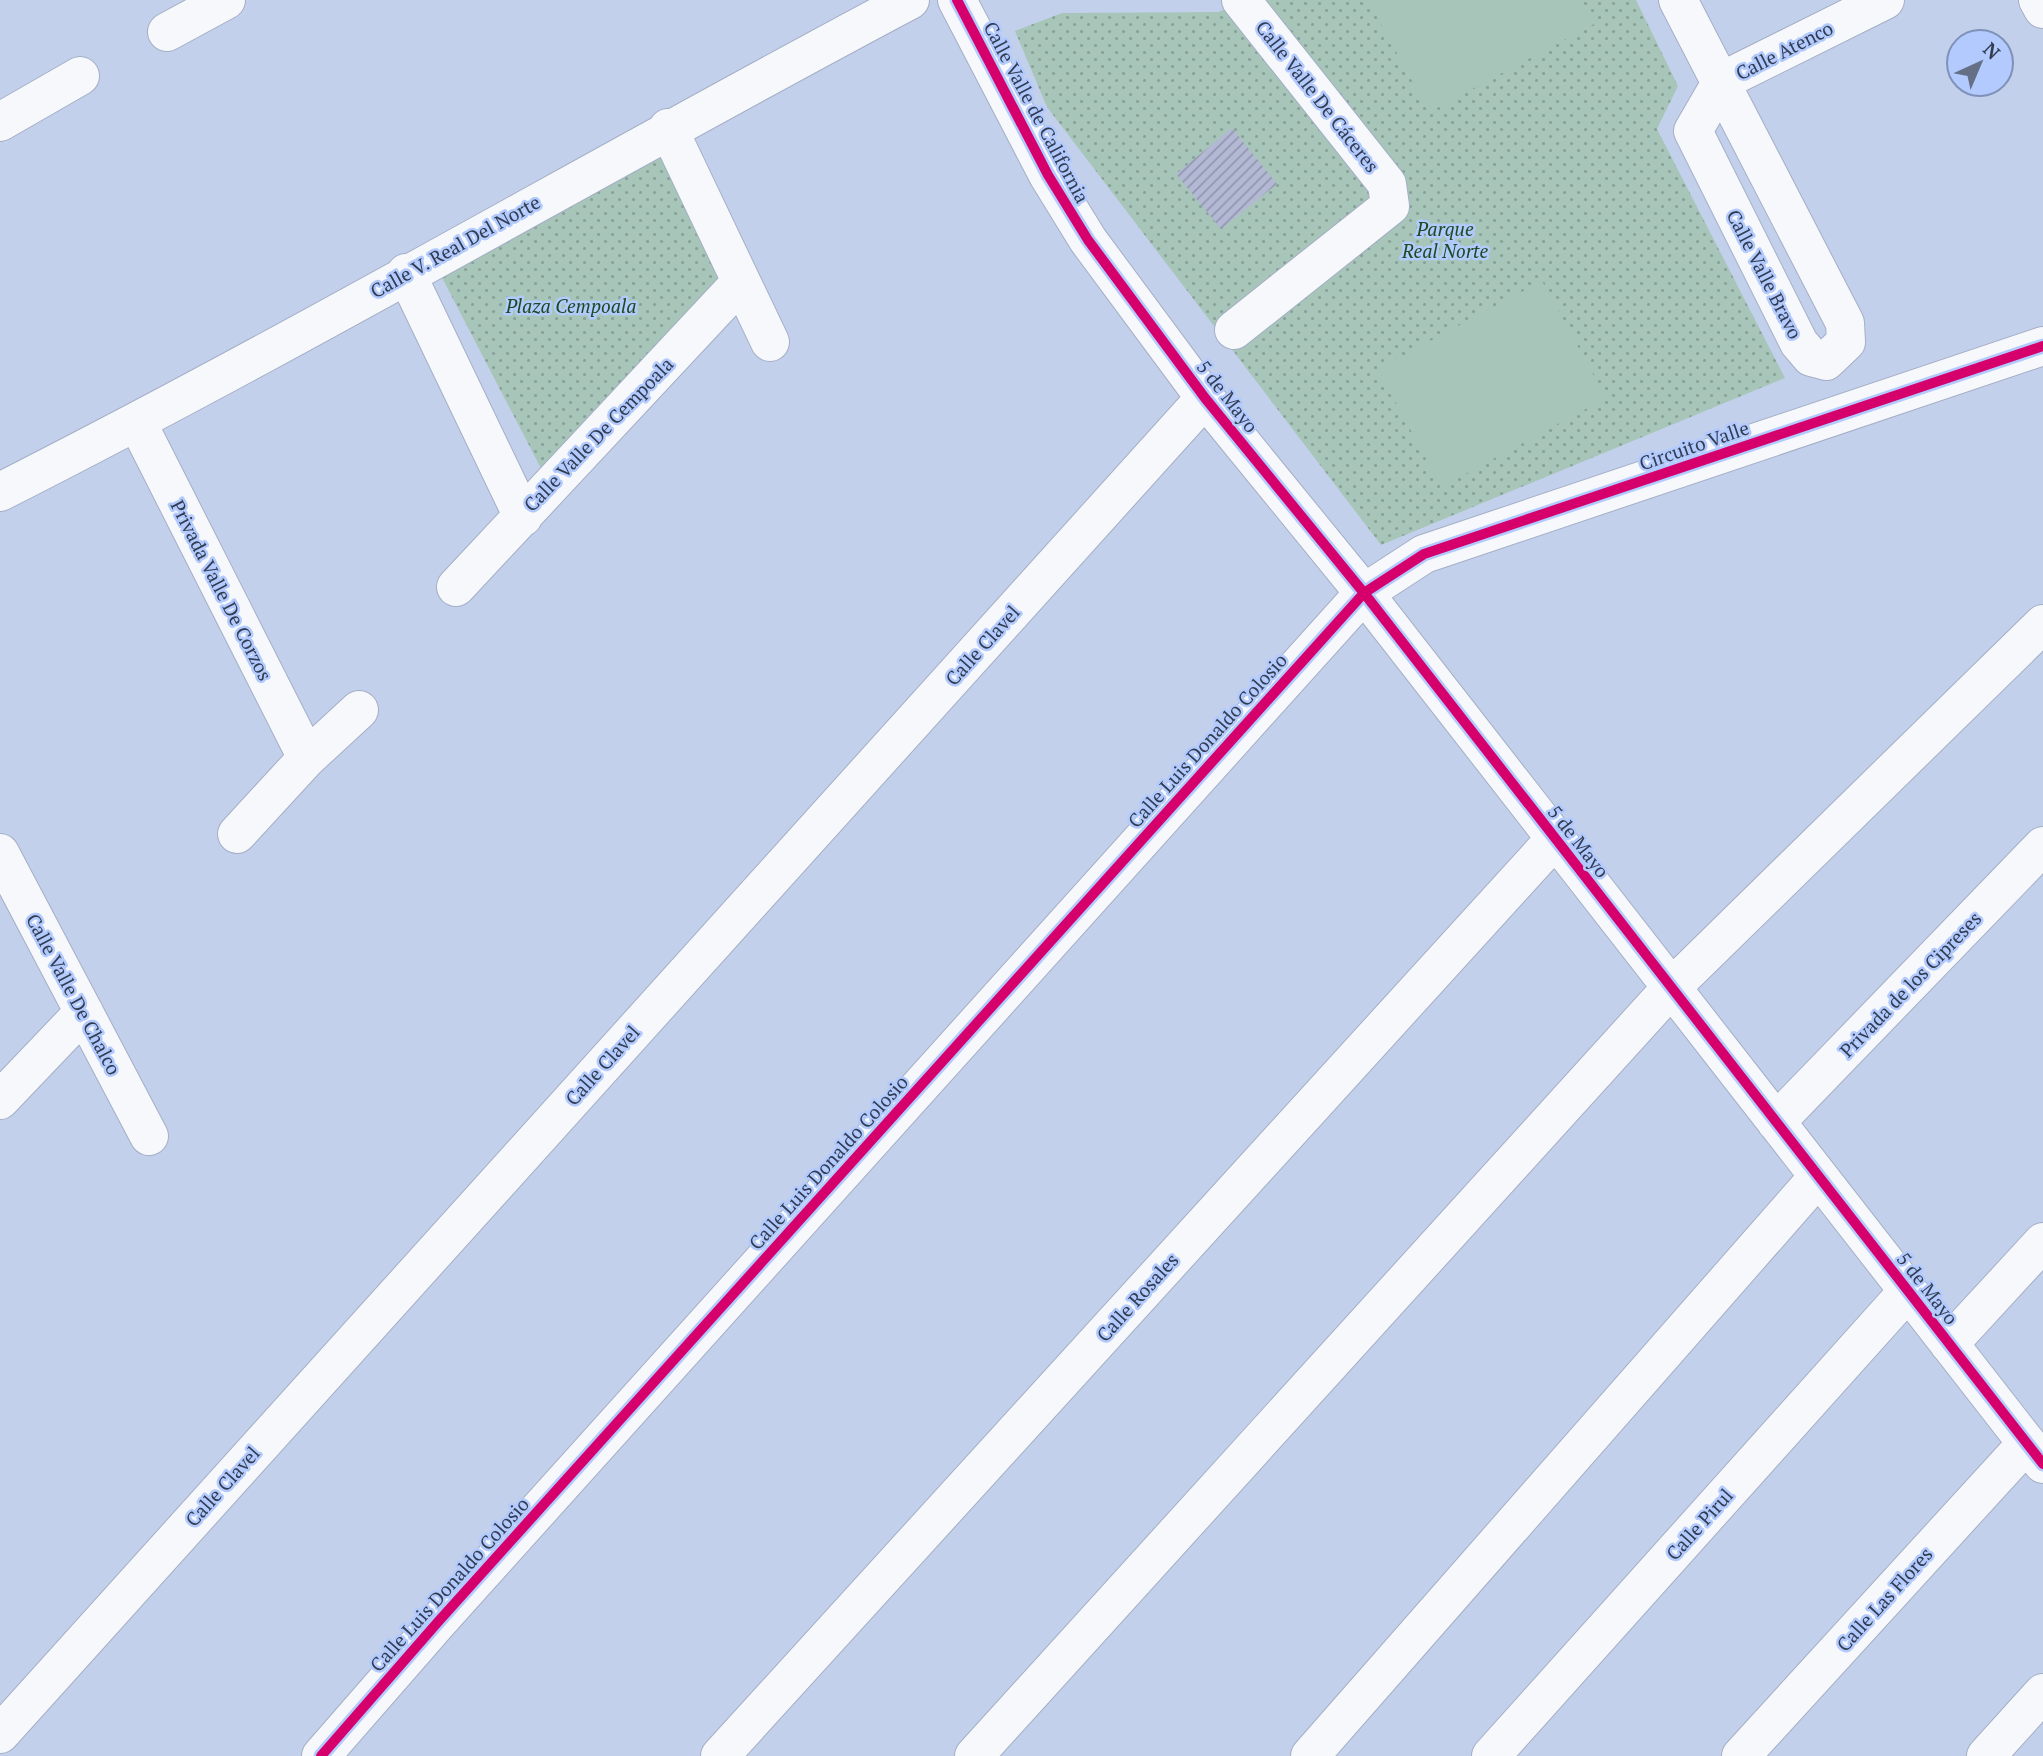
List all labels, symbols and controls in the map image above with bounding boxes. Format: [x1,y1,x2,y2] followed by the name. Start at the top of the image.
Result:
[1251,15,1385,177] street label: Calle Valle De Cáceres
[1731,15,1837,85] street label: Calle Atenco
[979,17,1096,207] street label: Calle Valle de California
[1945,28,2015,98] north arrow
[1978,36,2006,65] text: N
[366,189,544,303] street label: Calle V. Real Del Norte
[1722,205,1808,343] street label: Calle Valle Bravo
[1401,216,1488,263] park label: Parque Real Norte
[505,293,636,318] park label: Plaza Cempoala
[518,351,679,516] street label: Calle Valle De Cempoala
[1192,355,1264,437] street label: 5 de Mayo
[1636,415,1752,475] street label: Circuito Valle
[166,495,278,685] street label: Privada Valle De Corzos
[939,600,1025,690] street label: Calle Clavel
[1122,647,1292,833] street label: Calle Luis Donaldo Colosio
[1543,800,1615,882] street label: 5 de Mayo
[1834,906,1986,1062] street label: Privada de los Cipreses
[21,909,127,1079] street label: Calle Valle De Chalco
[559,1020,645,1110] street label: Calle Clavel
[743,1069,913,1255] street label: Calle Luis Donaldo Colosio
[1091,1247,1183,1347] street label: Calle Rosales
[1892,1247,1964,1329] street label: 5 de Mayo
[179,1441,265,1531] street label: Calle Clavel
[1660,1483,1738,1565] street label: Calle Pirul
[364,1491,534,1677] street label: Calle Luis Donaldo Colosio
[1831,1542,1937,1656] street label: Calle Las Flores

